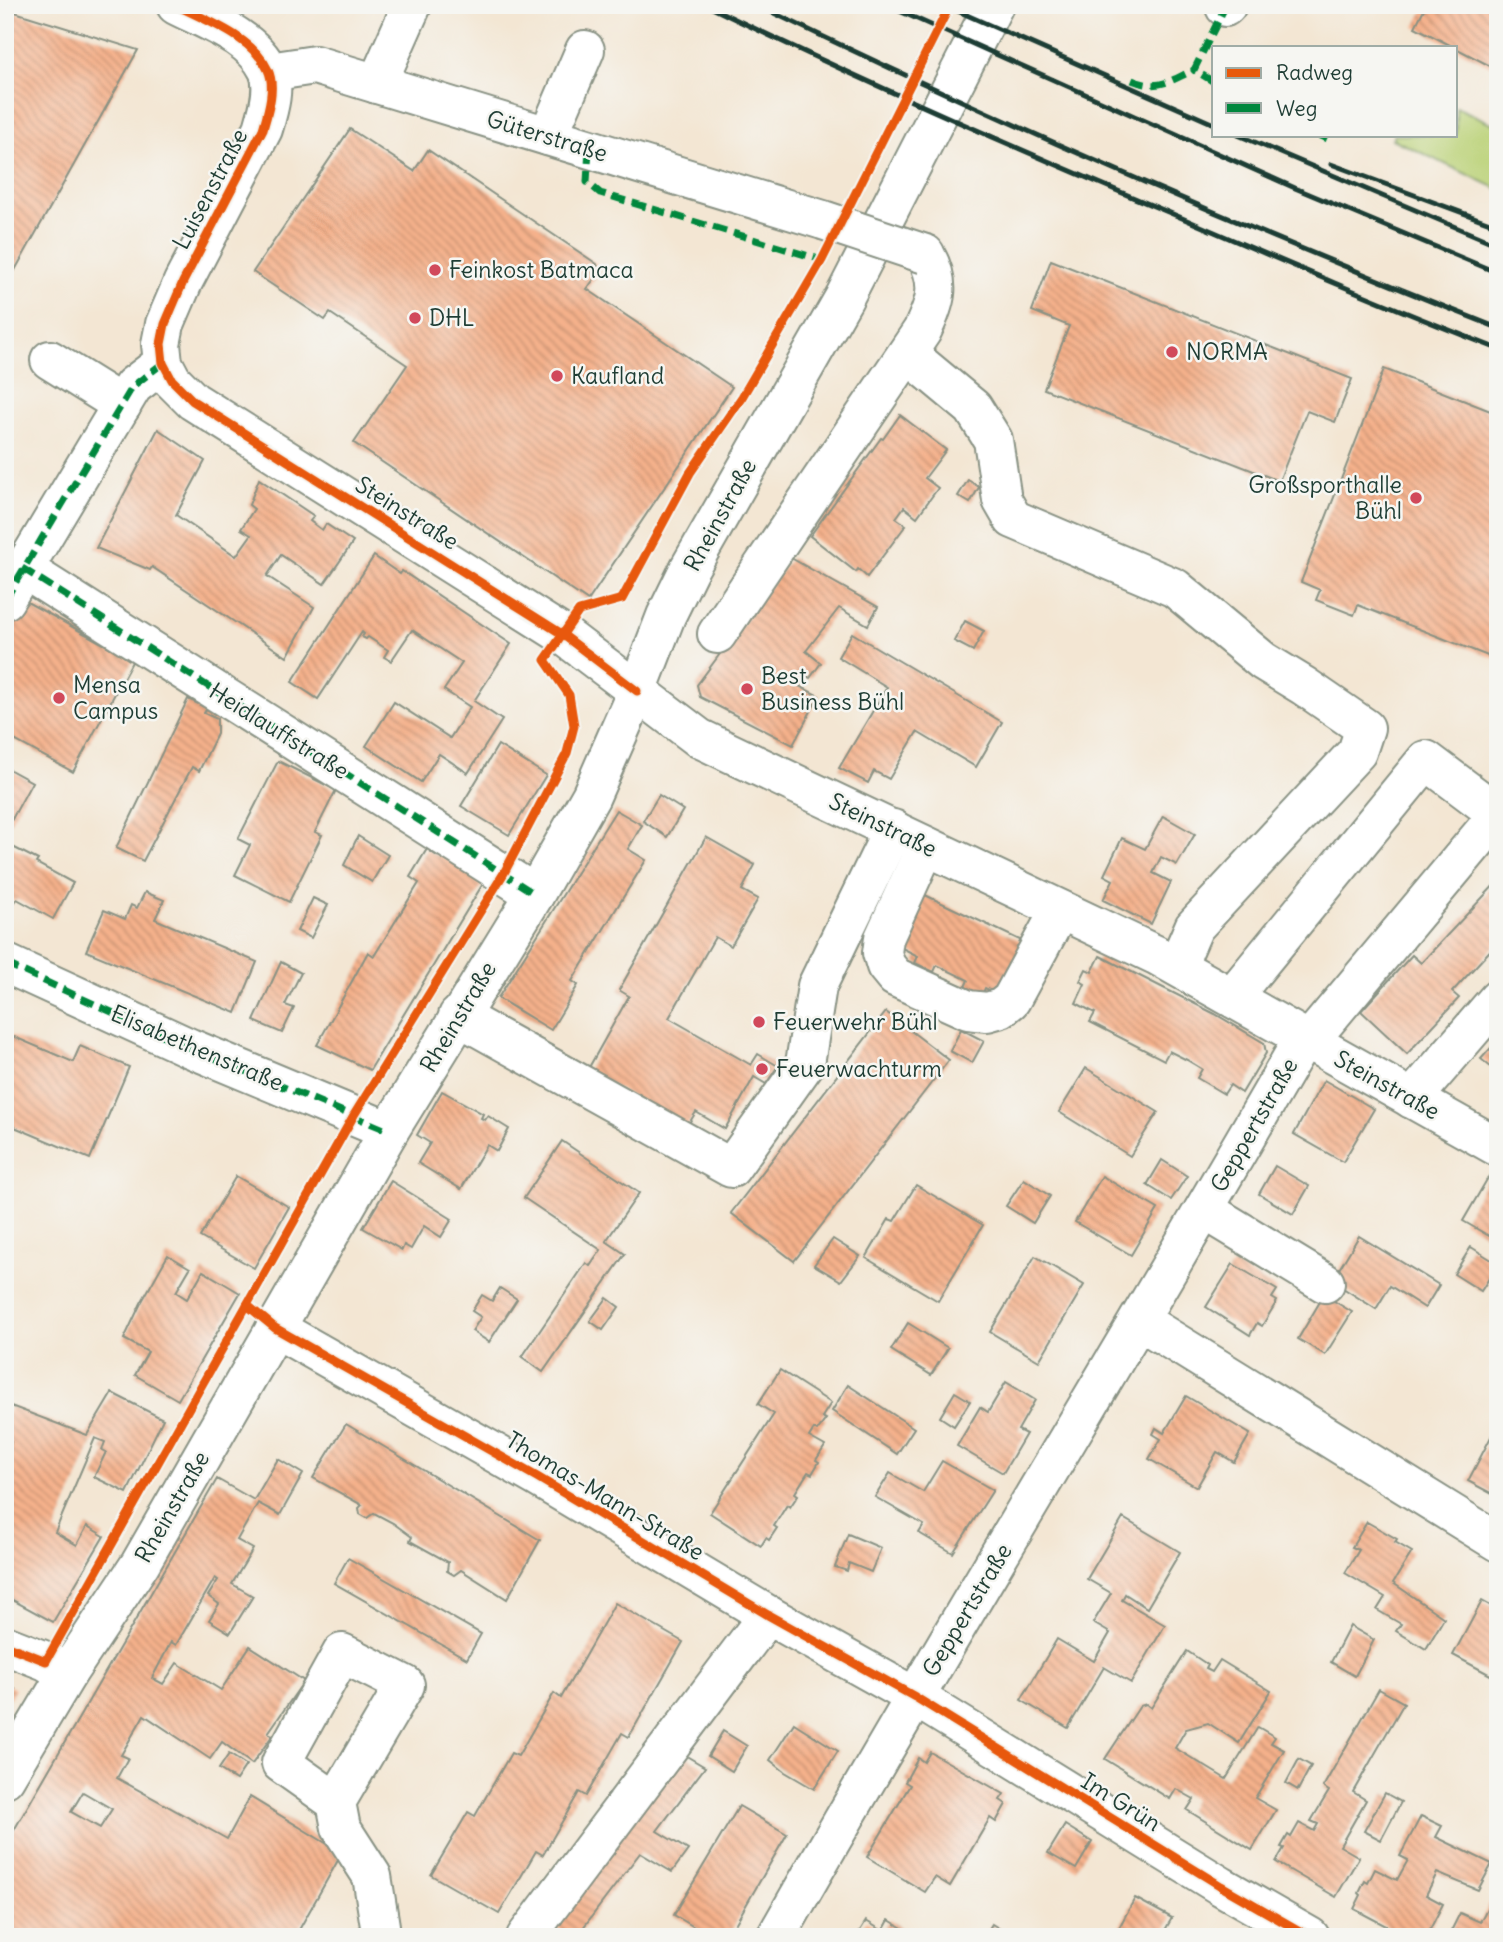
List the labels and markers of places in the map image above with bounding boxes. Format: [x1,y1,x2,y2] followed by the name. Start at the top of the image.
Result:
[449,255,634,284] place label: Feinkost Batmaca
[427,262,443,278] marker: Feinkost Batmaca
[429,303,474,332] place label: DHL
[407,310,423,326] marker: DHL
[1186,337,1268,366] place label: NORMA
[1164,344,1180,360] marker: NORMA
[571,361,664,390] place label: Kaufland
[549,368,565,384] marker: Kaufland
[1248,470,1402,525] place label: Großsporthalle Bühl
[1408,490,1424,506] marker: Großsporthalle Bühl
[761,661,904,716] place label: Best Business Bühl
[73,670,158,725] place label: Mensa Campus
[739,681,755,697] marker: Best Business Bühl
[51,690,67,706] marker: Mensa Campus
[773,1007,938,1036] place label: Feuerwehr Bühl
[751,1014,767,1030] marker: Feuerwehr Bühl
[776,1054,942,1083] place label: Feuerwachturm
[754,1061,770,1077] marker: Feuerwachturm

